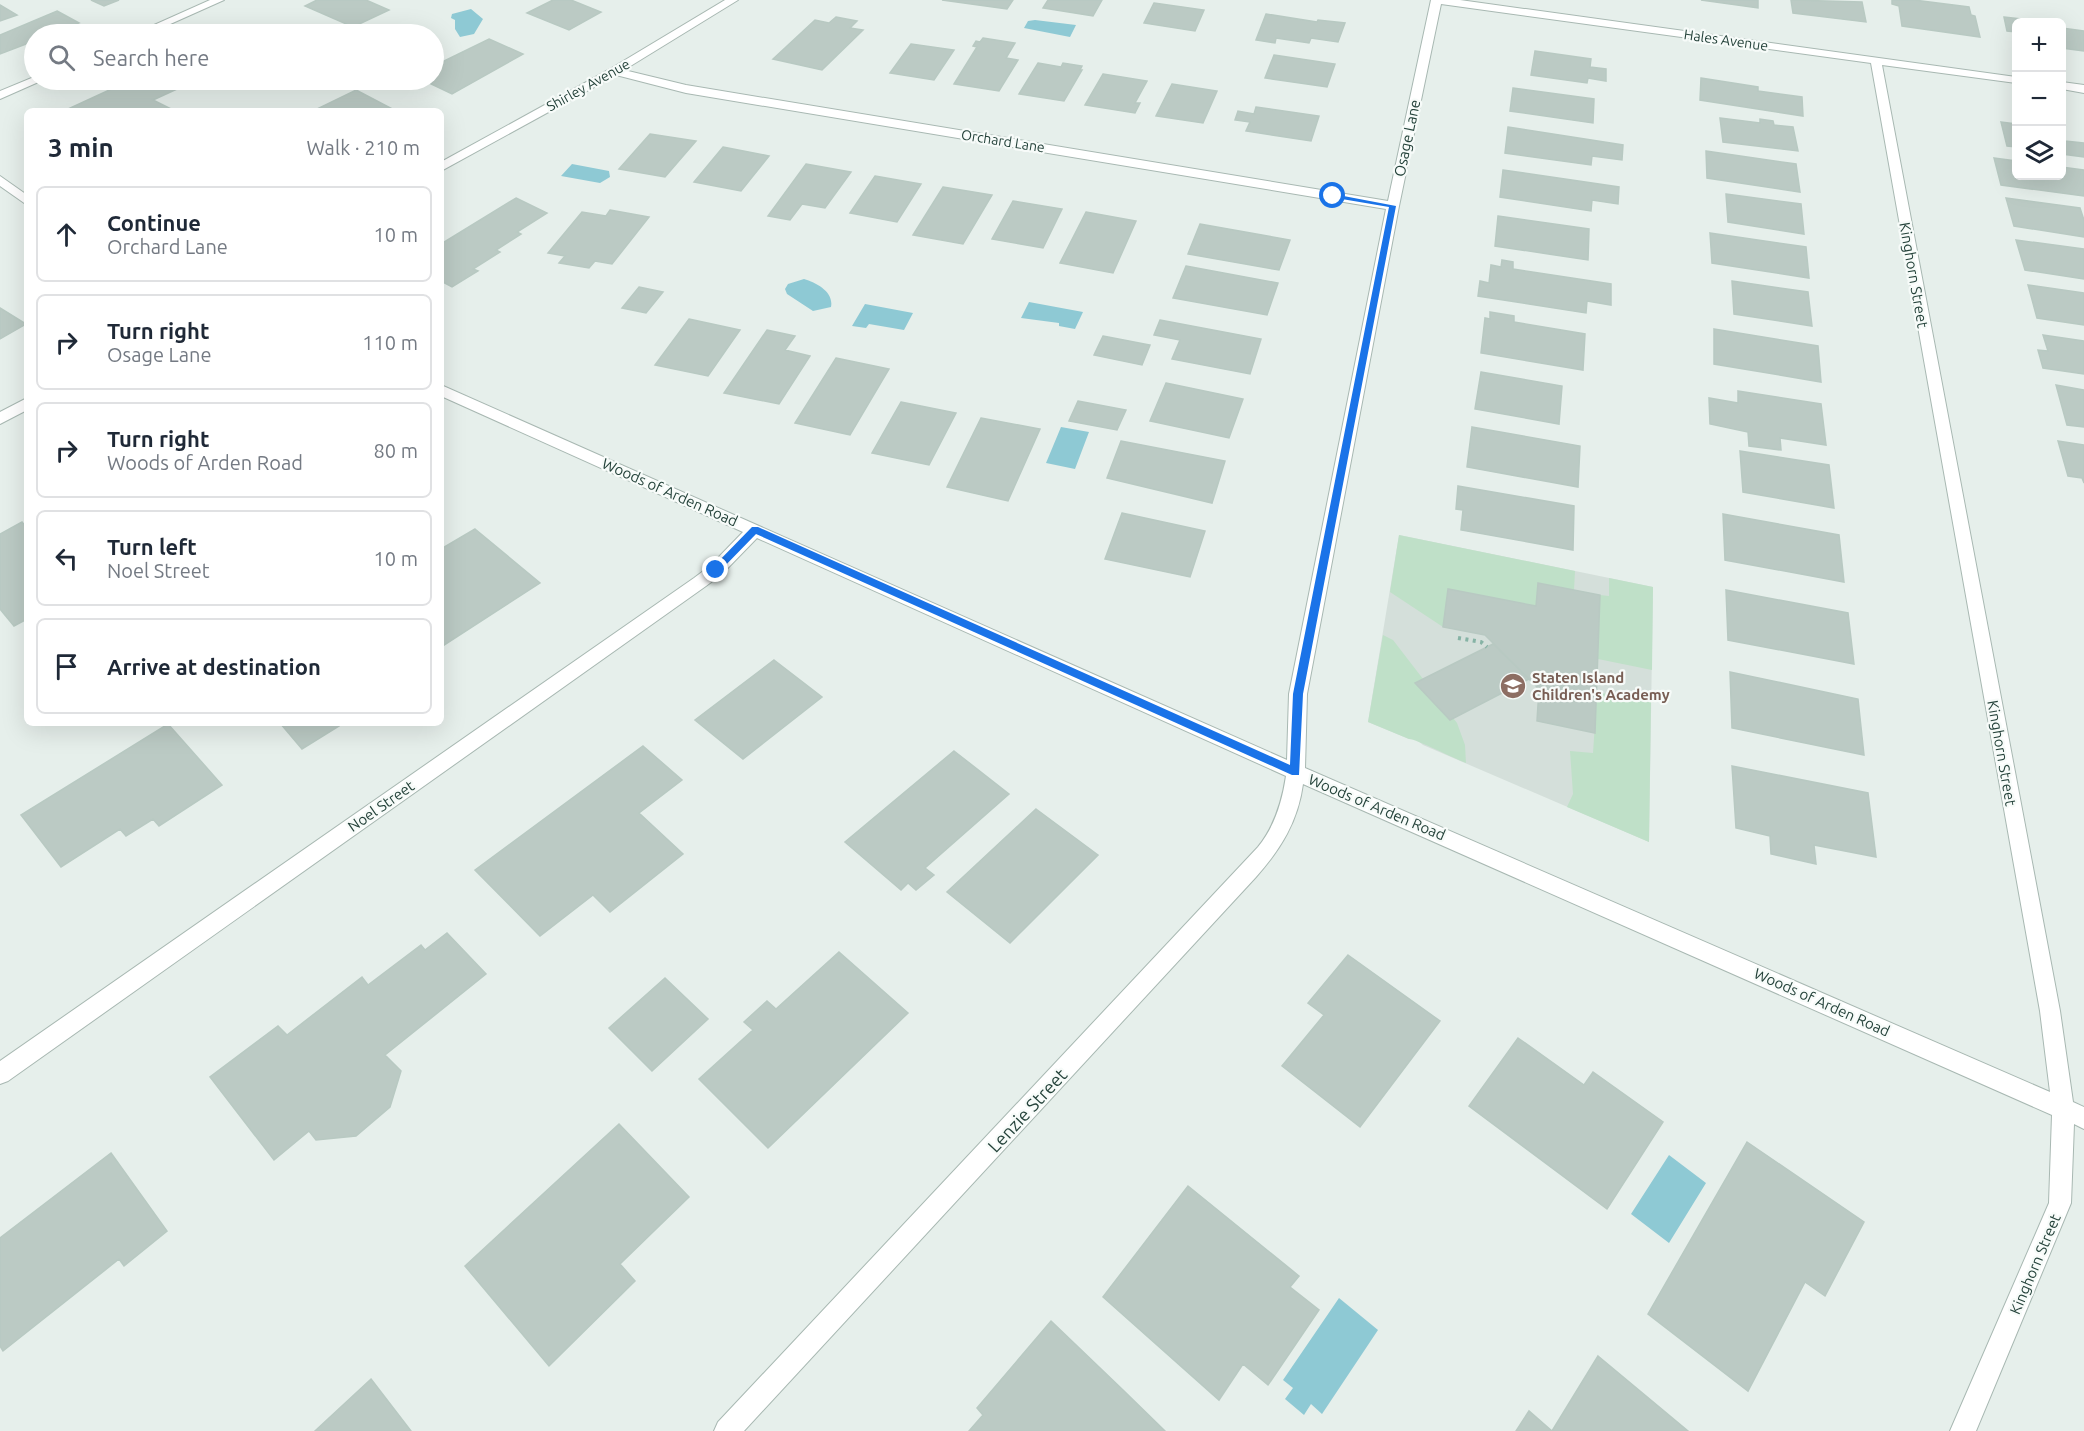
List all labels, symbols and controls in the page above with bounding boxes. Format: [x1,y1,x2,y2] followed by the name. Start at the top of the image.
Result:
[2012,18,2066,180] map controls
[2012,18,2066,72] button: +
[24,24,444,90] search box
[1683,26,1769,54] street label: Hales Avenue
[45,41,78,74] icon: search
[93,45,209,70] text: Search here
[544,56,632,114] street label: Shirley Avenue
[2012,72,2066,126] button: −
[1391,98,1423,178] street label: Osage Lane
[960,126,1046,156] street label: Orchard Lane
[2012,126,2066,180] button: layers
[48,133,114,162] text: 3 min
[307,136,420,159] text: Walk · 210 m
[1319,182,1345,208] route start
[107,210,201,235] text: Continue
[50,218,83,251] icon: ahead
[1896,221,1932,329] street label: Kinghorn Street
[374,223,418,246] text: 10 m
[107,235,228,258] text: Orchard Lane
[107,318,209,343] text: Turn right
[50,326,83,359] icon: right
[362,331,418,354] text: 110 m
[107,343,212,366] text: Osage Lane
[107,426,209,451] text: Turn right
[50,434,83,467] icon: right
[374,439,418,462] text: 80 m
[107,451,303,474] text: Woods of Arden Road
[599,454,741,530] street label: Woods of Arden Road
[107,534,197,559] text: Turn left
[50,542,83,575] icon: left
[374,547,418,570] text: 10 m
[702,556,728,582] route end
[107,559,210,582] text: Noel Street
[50,650,83,683] icon: arrive
[107,654,321,679] text: Arrive at destination
[1532,669,1670,703] place label: Staten Island Children's Academy
[1498,671,1528,701] school or university icon: Staten Island Children's Academy
[1984,699,2020,807] street label: Kinghorn Street
[1306,770,1448,844] street label: Woods of Arden Road
[345,777,418,835] street label: Noel Street
[1751,964,1893,1040] street label: Woods of Arden Road
[983,1064,1071,1156] street label: Lenzie Street
[2006,1211,2064,1317] street label: Kinghorn Street

